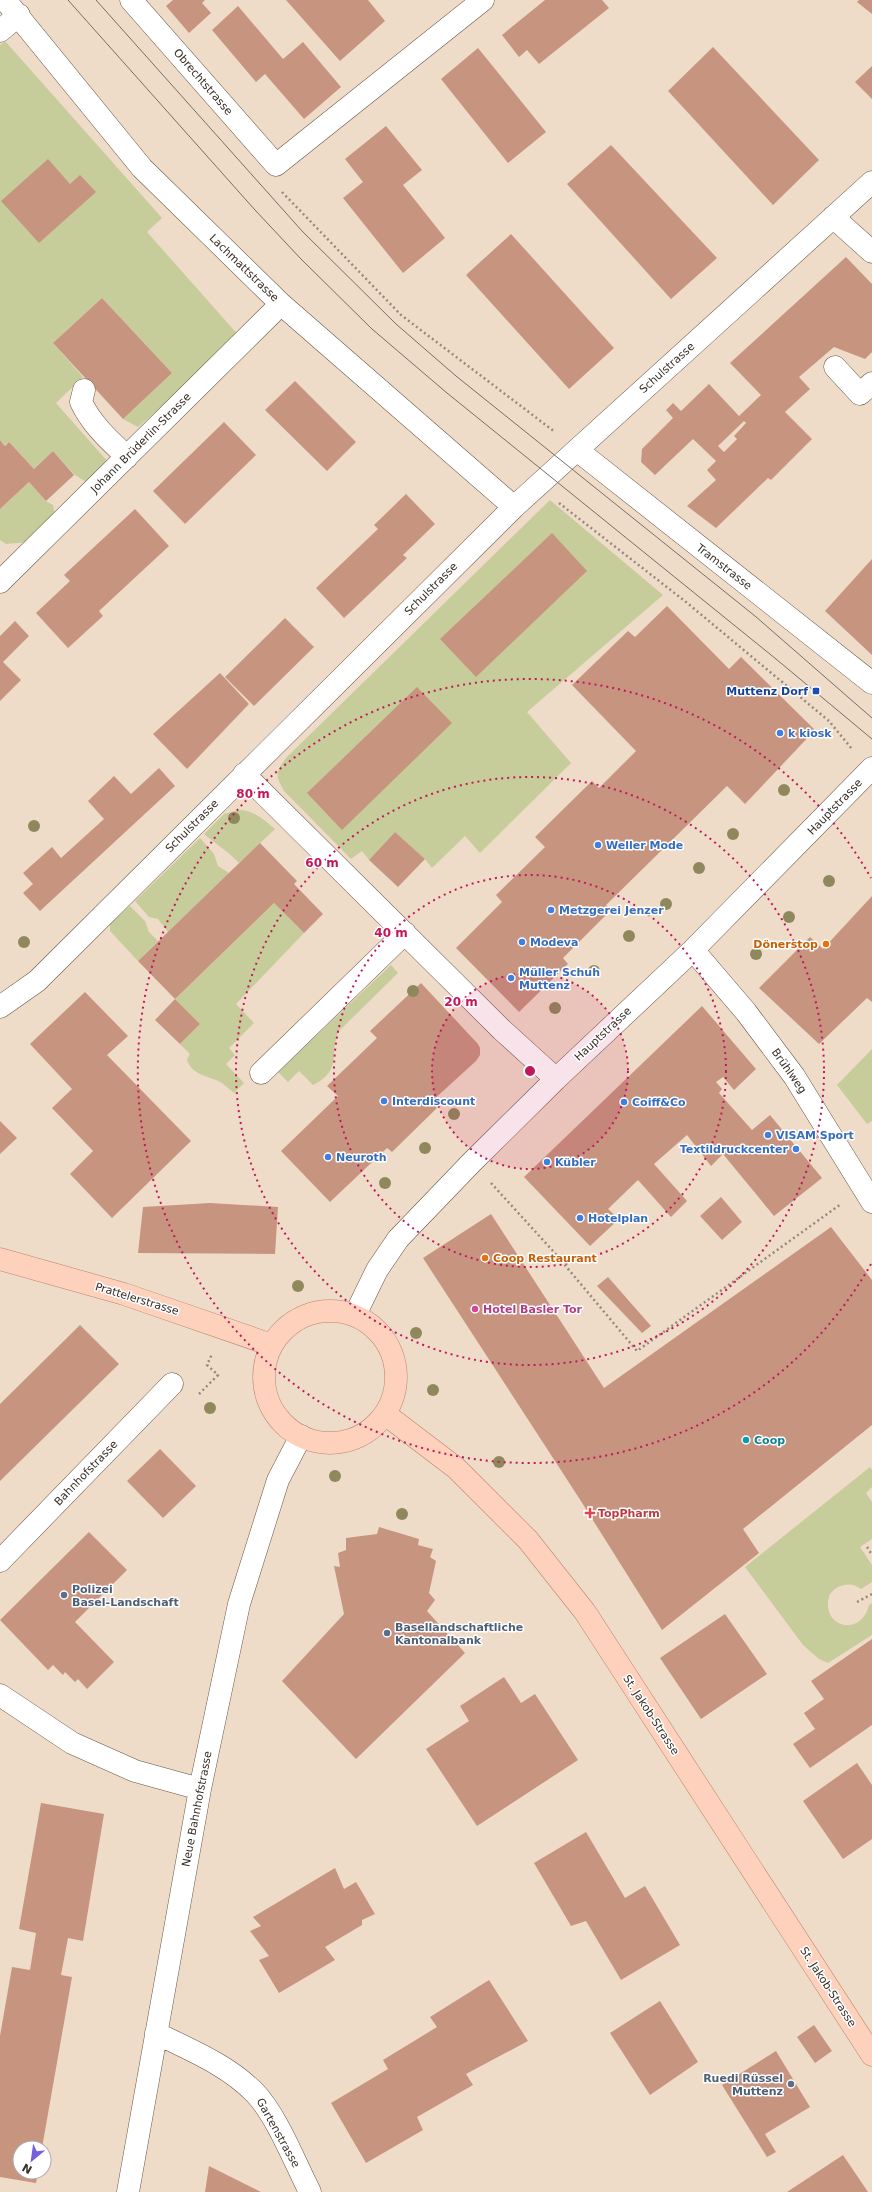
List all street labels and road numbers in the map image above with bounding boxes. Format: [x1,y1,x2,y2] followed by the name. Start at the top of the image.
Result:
[171,46,235,118] street label: Obrechtstrasse
[207,232,282,305] street label: Lachmattstrasse
[637,340,697,396] street label: Schulstrasse
[88,390,194,496] street label: Johann Brüderlin-Strasse
[693,541,754,593] street label: Tramstrasse
[402,560,460,618] street label: Schulstrasse
[805,776,865,838] street label: Hauptstrasse
[163,797,221,855] street label: Schulstrasse
[572,1004,634,1064] street label: Hauptstrasse
[769,1046,809,1096] street label: Brühlweg
[94,1280,181,1318] street label: Prattelerstrasse
[52,1438,120,1508] street label: Bahnhofstrasse
[620,1673,682,1758] street label: St. Jakob-Strasse
[179,1750,215,1868] street label: Neue Bahnhofstrasse
[797,1945,859,2030] street label: St. Jakob-Strasse
[254,2096,303,2170] street label: Gartenstrasse

